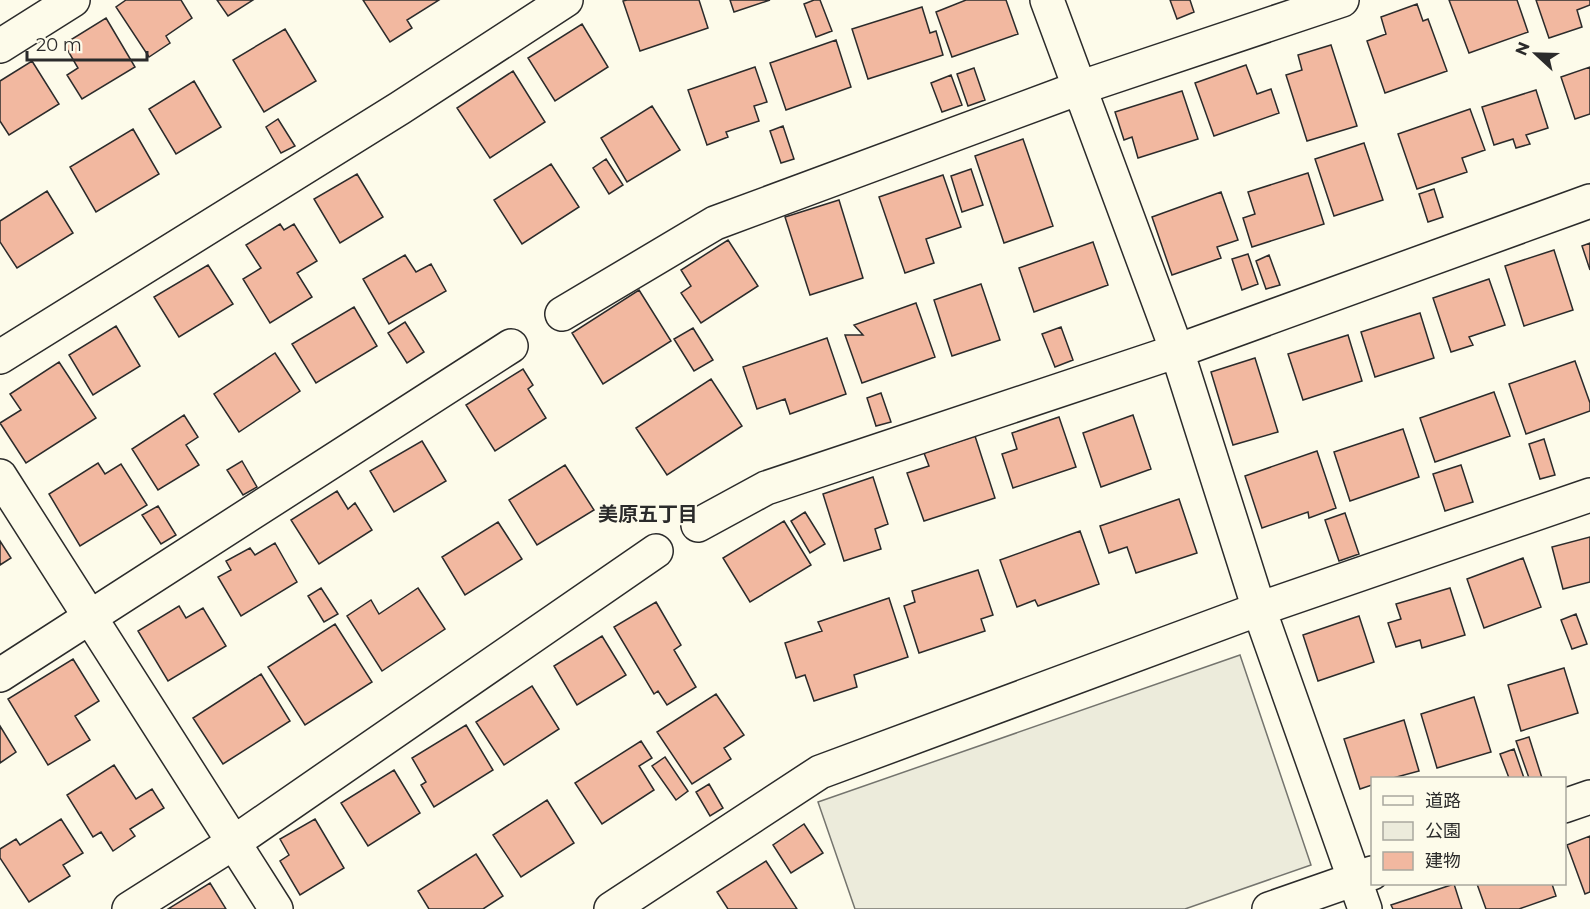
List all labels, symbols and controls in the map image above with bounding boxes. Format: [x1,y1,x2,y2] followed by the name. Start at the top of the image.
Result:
[27,24,147,62] scale bar
[1506,24,1566,84] north arrow
[36,34,82,56] text: 20 m
[1511,39,1534,58] text: N
[598,502,698,526] district label: 美原五丁目
[1371,777,1566,885] legend
[1425,790,1461,812] text: 道路
[1425,820,1461,842] text: 公園
[1425,850,1461,872] text: 建物

